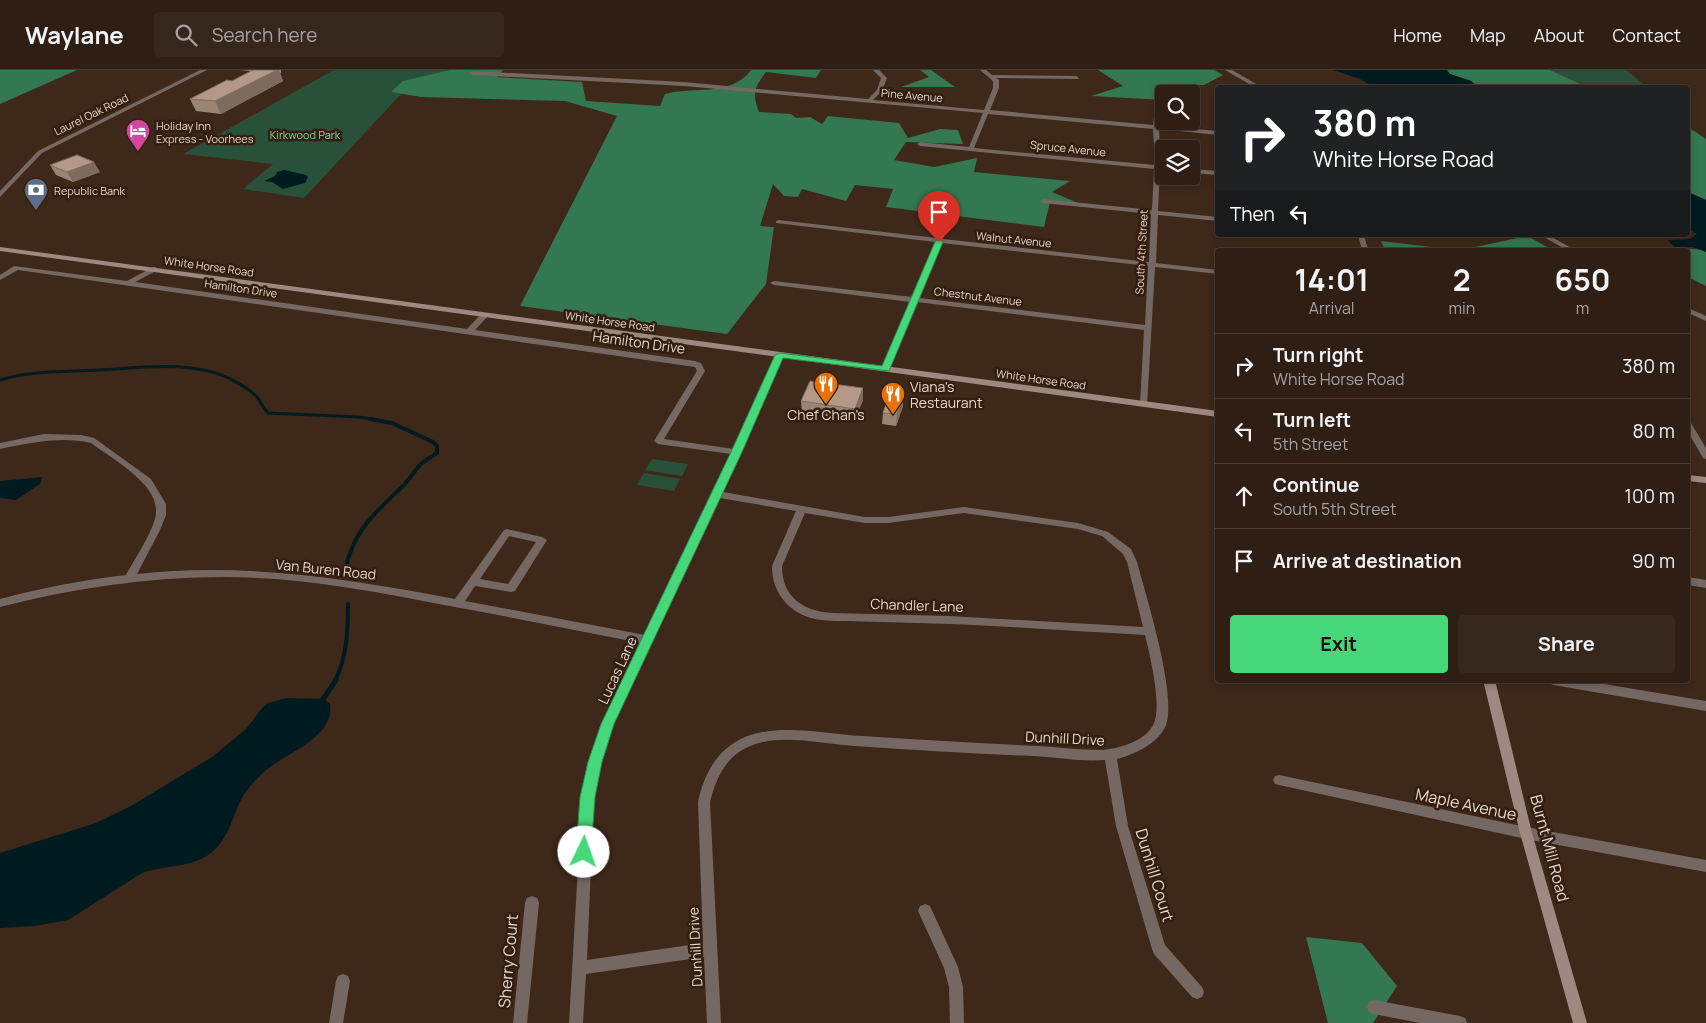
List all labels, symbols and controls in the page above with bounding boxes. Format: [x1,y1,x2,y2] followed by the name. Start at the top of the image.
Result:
[154,12,504,57] search box
[25,18,124,51] text: Waylane
[172,21,200,49] icon: search
[212,22,317,48] text: Search here
[1393,23,1442,47] text: Home
[1470,23,1506,47] text: Map
[1534,23,1584,47] text: About
[1612,23,1681,47] text: Contact
[880,85,944,105] street label: Pine Avenue
[1155,85,1200,185] map controls
[1155,85,1200,130] button: search
[51,89,131,139] street label: Laurel Oak Road
[1313,99,1416,147] text: 380 m
[1230,105,1295,170] icon: right
[125,118,151,152] hotel icon: Holiday Inn Express - Voorhees
[156,118,254,146] place label: Holiday Inn Express - Voorhees
[270,127,341,142] park label: Kirkwood Park
[1029,137,1107,159] street label: Spruce Avenue
[1155,140,1200,185] button: layers
[1313,144,1494,174] text: White Horse Road
[23,177,49,211] bank icon: Republic Bank
[54,183,126,198] place label: Republic Bank
[918,191,960,242] pin
[925,198,953,226] icon: arrive
[1285,200,1313,228] icon: left
[1230,201,1275,227] text: Then
[1131,209,1151,295] street label: South 4th Street
[976,228,1053,250] street label: Walnut Avenue
[163,252,255,280] street label: White Horse Road
[1294,259,1369,300] text: 14:01
[1453,259,1471,300] text: 2
[1555,259,1611,300] text: 650
[204,275,279,301] street label: Hamilton Drive
[933,283,1023,309] street label: Chestnut Avenue
[1309,297,1355,319] text: Arrival
[1448,297,1475,319] text: min
[1576,297,1589,319] text: m
[564,307,656,335] street label: White Horse Road
[592,326,686,358] street label: Hamilton Drive
[1273,342,1363,368] text: Turn right
[1230,352,1258,380] icon: right
[1622,353,1675,379] text: 380 m
[995,365,1087,393] street label: White Horse Road
[1273,368,1405,390] text: White Horse Road
[813,371,839,405] restaurant icon: Chef Chan's
[910,377,983,412] place label: Viana's Restaurant
[880,381,906,415] restaurant icon: Viana's Restaurant
[787,405,865,424] place label: Chef Chan's
[1273,407,1351,433] text: Turn left
[1230,417,1258,445] icon: left
[1632,418,1675,444] text: 80 m
[1273,433,1348,455] text: 5th Street
[1273,472,1359,498] text: Continue
[1230,482,1258,510] icon: ahead
[1624,483,1675,509] text: 100 m
[1273,498,1396,520] text: South 5th Street
[1230,547,1258,575] icon: arrive
[1273,548,1462,574] text: Arrive at destination
[1632,548,1675,574] text: 90 m
[275,554,377,584] street label: Van Buren Road
[870,594,964,616] street label: Chandler Lane
[1230,615,1448,673] button: Exit
[1458,615,1675,673] button: Share
[593,633,641,707] street label: Lucas Lane
[1025,726,1105,750] street label: Dunhill Drive
[1413,783,1519,825] street label: Maple Avenue
[1525,792,1575,904] street label: Burnt Mill Road
[557,825,609,877] position arrow
[1130,826,1180,924] street label: Dunhill Court
[683,907,707,987] street label: Dunhill Drive
[493,913,523,1009] street label: Sherry Court

